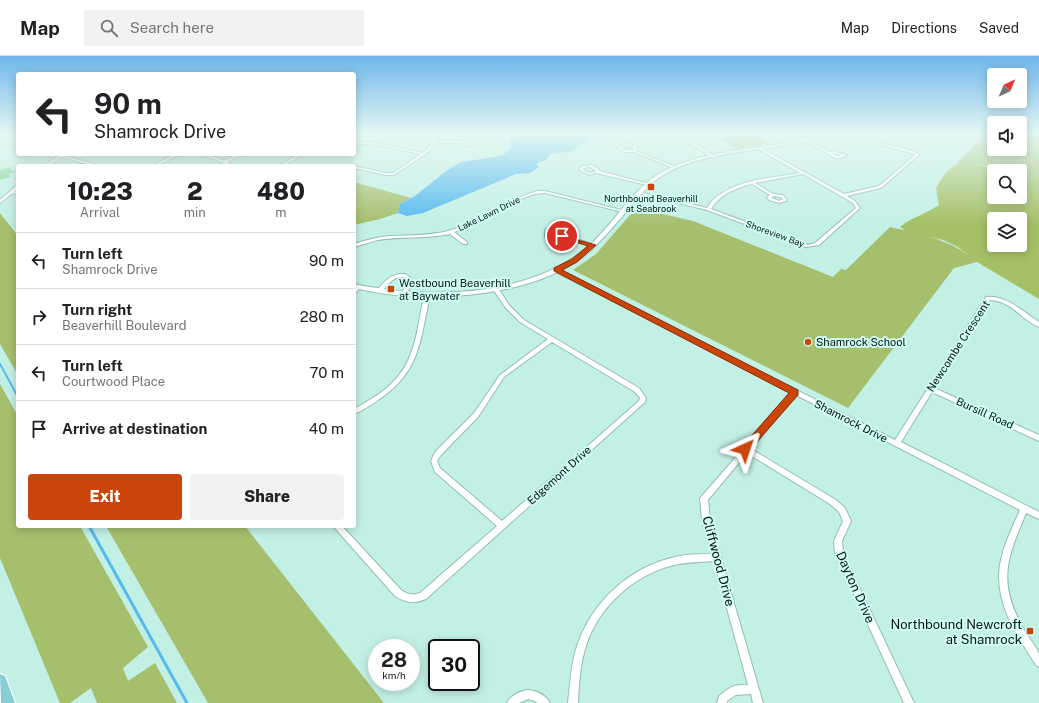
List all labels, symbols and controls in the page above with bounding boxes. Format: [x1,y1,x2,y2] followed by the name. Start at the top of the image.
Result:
[84,10,364,46] search box
[20,17,60,39] text: Map
[98,17,120,39] icon: search
[130,19,214,36] text: Search here
[841,20,869,36] text: Map
[891,20,957,36] text: Directions
[979,20,1019,36] text: Saved
[987,68,1027,108] north arrow
[987,68,1027,252] map controls
[94,87,162,120] text: 90 m
[28,88,80,140] icon: left
[987,116,1027,156] button: sound
[94,121,226,142] text: Shamrock Drive
[987,164,1027,204] button: search
[67,177,133,205] text: 10:23
[187,177,203,205] text: 2
[257,177,305,205] text: 480
[646,182,656,192] marker: Northbound Beaverhill at Seabrook
[604,193,698,214] place label: Northbound Beaverhill at Seabrook
[456,194,522,233] street label: Lake Lawn Drive
[80,205,120,220] text: Arrival
[184,205,206,220] text: min
[275,205,287,220] text: m
[987,212,1027,252] button: layers
[744,218,806,249] street label: Shoreview Bay
[545,219,579,253] pin
[551,225,573,247] icon: arrive
[62,245,123,262] text: Turn left
[28,250,50,272] icon: left
[309,252,344,269] text: 90 m
[62,262,158,277] text: Shamrock Drive
[399,277,511,302] place label: Westbound Beaverhill at Baywater
[386,284,396,294] marker: Westbound Beaverhill at Baywater
[924,298,992,394] street label: Newcombe Crescent
[62,301,132,318] text: Turn right
[28,306,50,328] icon: right
[300,308,344,325] text: 280 m
[62,318,186,333] text: Beaverhill Boulevard
[816,336,906,348] place label: Shamrock School
[803,337,813,347] marker: Shamrock School
[62,357,123,374] text: Turn left
[28,362,50,384] icon: left
[309,364,344,381] text: 70 m
[62,374,165,389] text: Courtwood Place
[954,395,1016,431] street label: Bursill Road
[812,397,890,445] street label: Shamrock Drive
[28,418,50,440] icon: arrive
[62,420,207,437] text: Arrive at destination
[309,420,344,437] text: 40 m
[724,428,766,470] position arrow
[525,443,593,507] street label: Edgemont Drive
[28,474,182,520] button: Exit
[190,474,344,520] button: Share
[699,514,738,608] street label: Cliffwood Drive
[833,549,878,625] street label: Dayton Drive
[891,617,1022,647] place label: Northbound Newcroft at Shamrock
[1025,626,1035,636] marker: Northbound Newcroft at Shamrock
[428,639,480,691] speed limit sign: 30
[381,648,407,672] text: 28
[382,669,406,681] text: km/h

